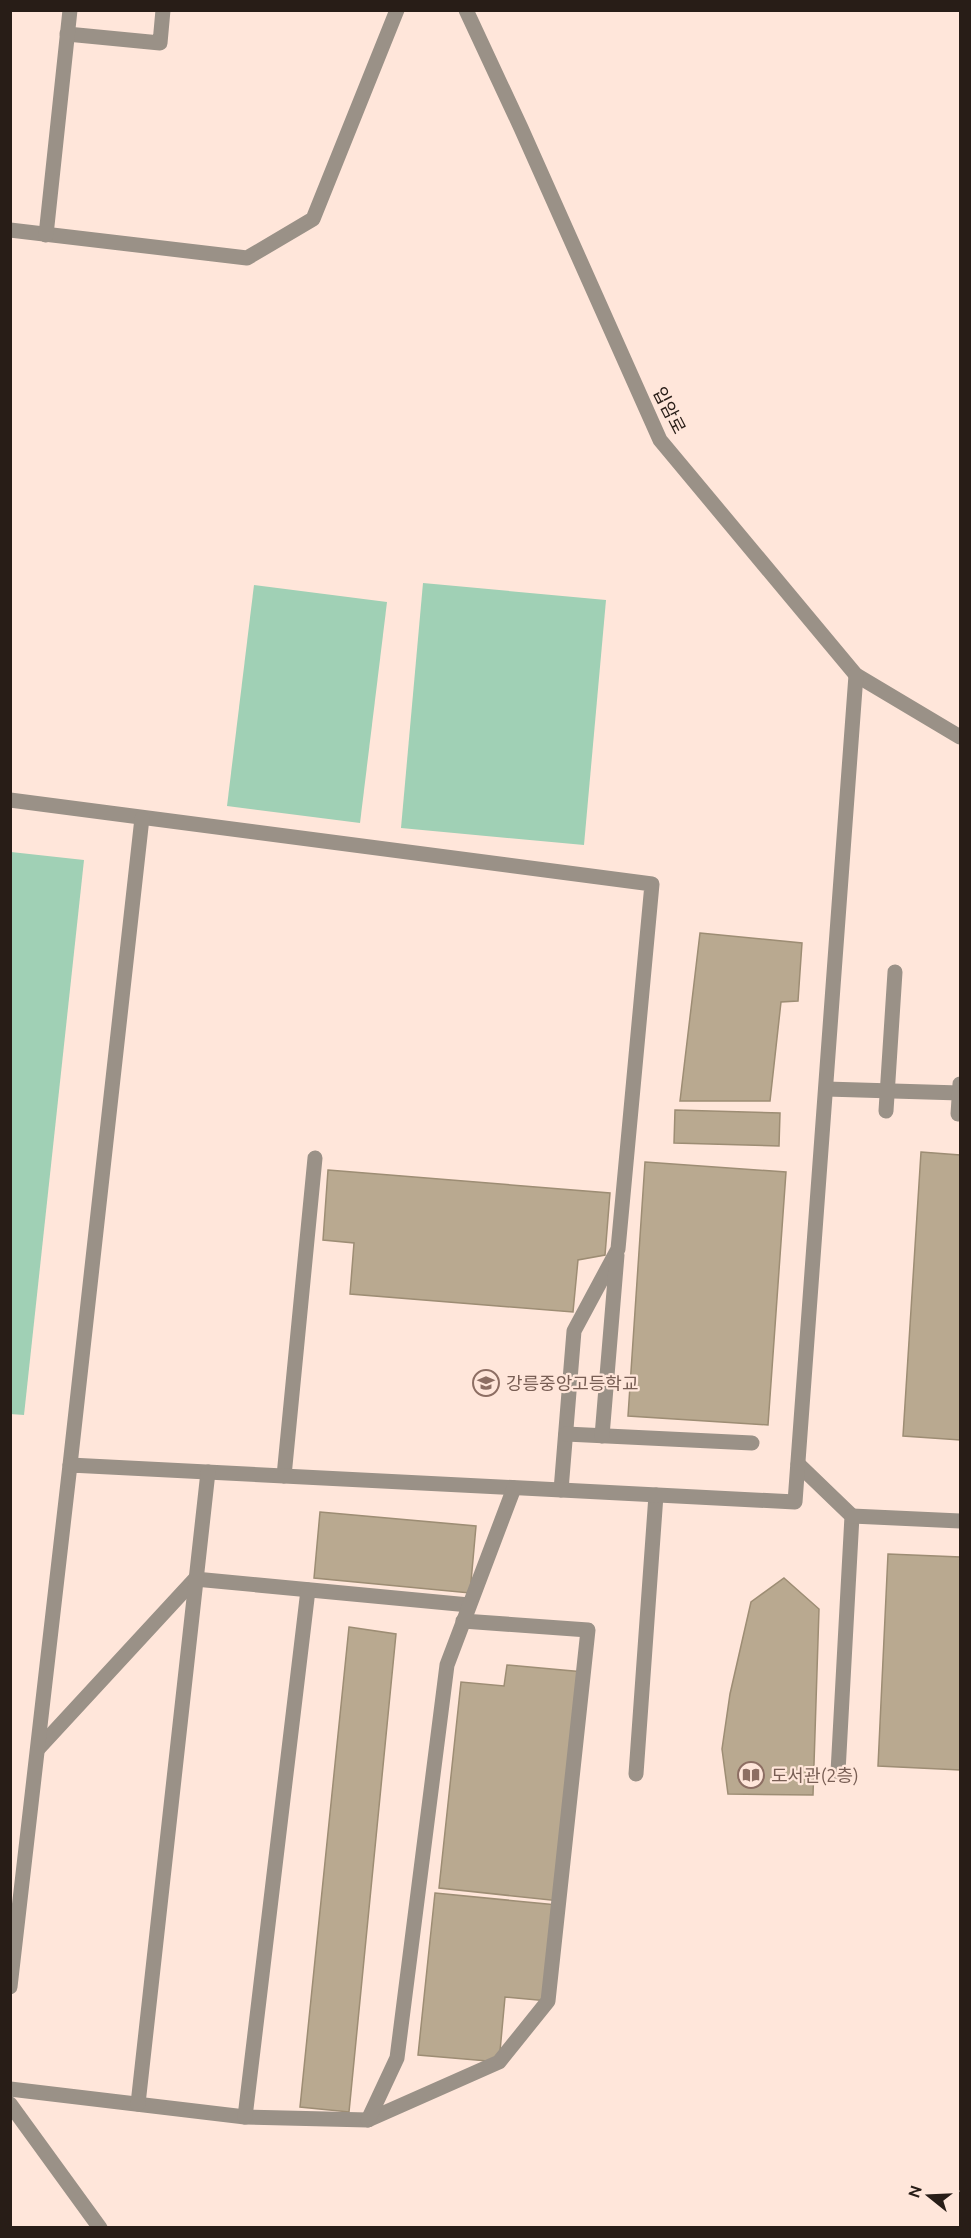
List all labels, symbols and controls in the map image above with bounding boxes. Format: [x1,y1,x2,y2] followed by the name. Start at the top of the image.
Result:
[650,383,690,437] street label: 입암로
[471,1368,501,1398] school or university icon: 강릉중앙고등학교
[506,1373,638,1393] place label: 강릉중앙고등학교
[736,1760,766,1790] library icon: 도서관(2층)
[771,1765,859,1786] place label: 도서관(2층)
[899,2166,959,2226] north arrow
[904,2183,925,2200] text: N

